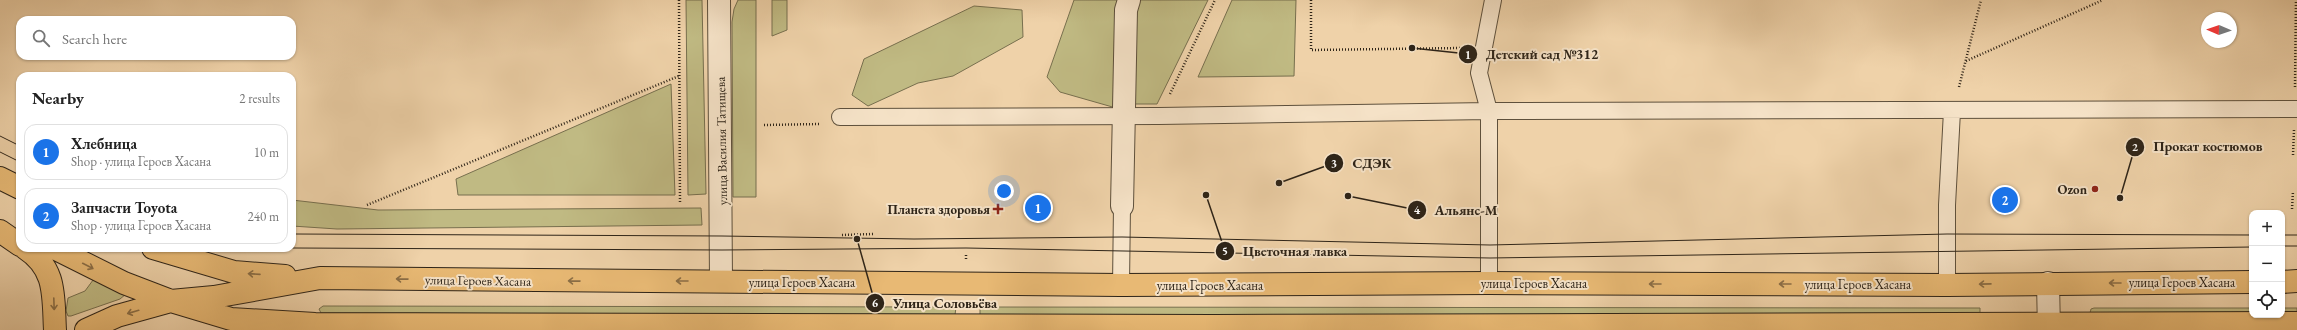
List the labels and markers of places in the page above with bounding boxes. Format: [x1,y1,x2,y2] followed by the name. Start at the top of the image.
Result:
[1458,41,1607,67] callout: Детский сад №312
[2125,134,2270,160] callout: Прокат костюмов
[1324,150,1399,176] callout: СДЭК
[2058,181,2088,198] place label: Ozon
[2090,184,2100,194] marker: Ozon
[1992,185,2018,215] pin: 2
[1025,193,1051,223] pin: 1
[1407,197,1506,223] callout: Альянс-М
[887,201,990,218] place label: Планета здоровья
[993,204,1003,214] marker: Планета здоровья
[1215,238,1355,264] callout: Цветочная лавка
[865,290,1005,316] callout: Улица Соловьёва

